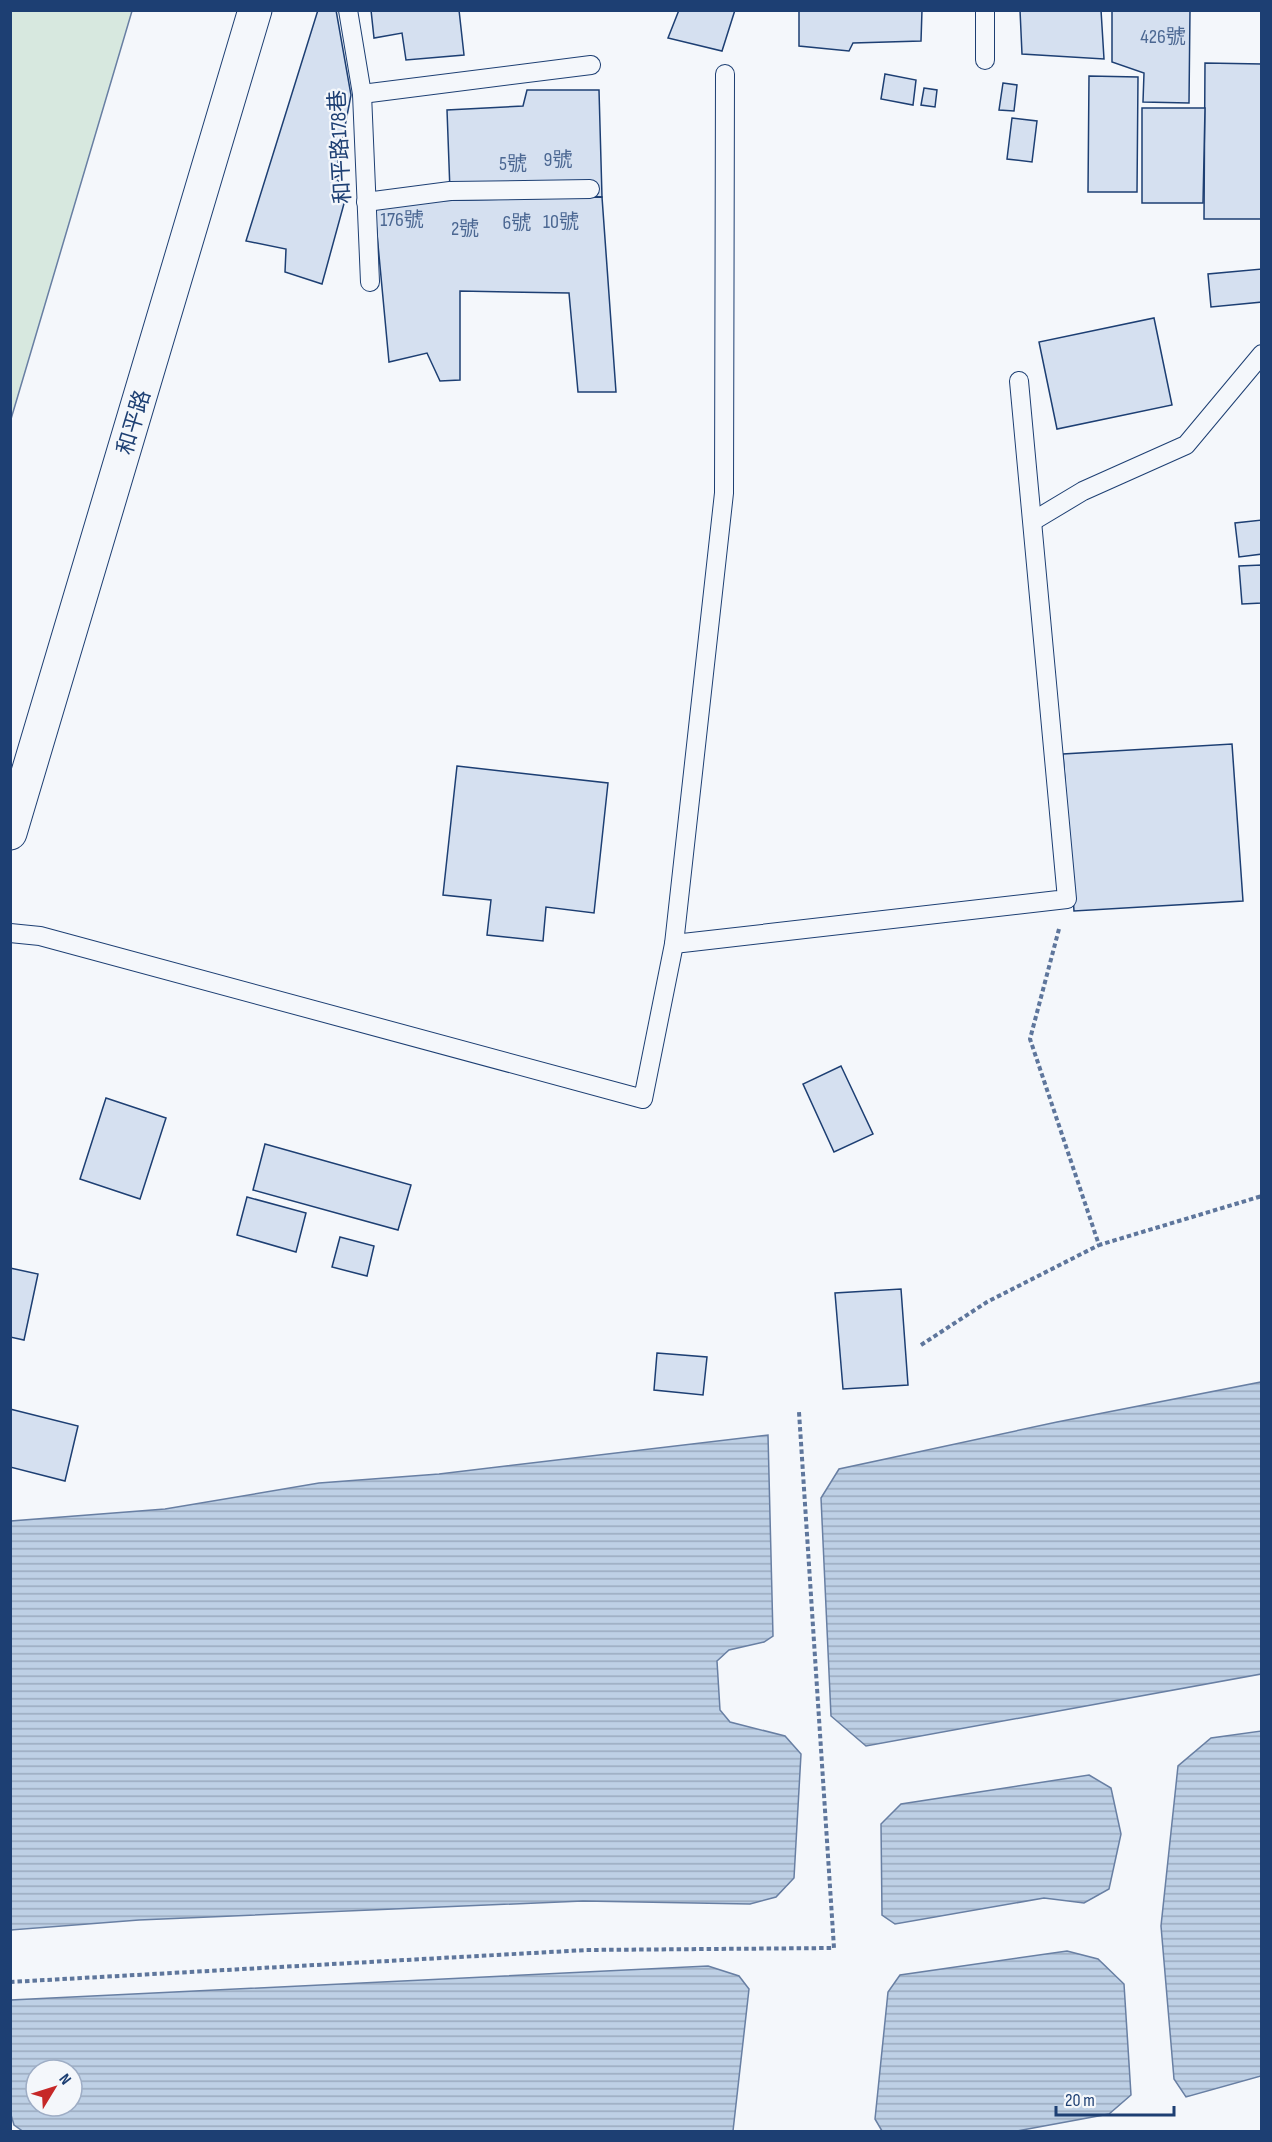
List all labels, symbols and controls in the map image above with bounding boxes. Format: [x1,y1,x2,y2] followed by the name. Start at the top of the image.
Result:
[1140,25,1186,49] house number: 426號
[324,89,357,205] street label: 和平路178巷
[544,148,572,172] house number: 9號
[499,152,527,176] house number: 5號
[380,208,424,232] house number: 176號
[543,210,579,234] house number: 10號
[503,211,531,235] house number: 6號
[451,217,479,241] house number: 2號
[112,387,157,458] street label: 和平路
[24,2058,84,2118] north arrow
[55,2070,75,2089] text: N
[1056,2079,1174,2117] scale bar
[1065,2090,1095,2111] text: 20 m

